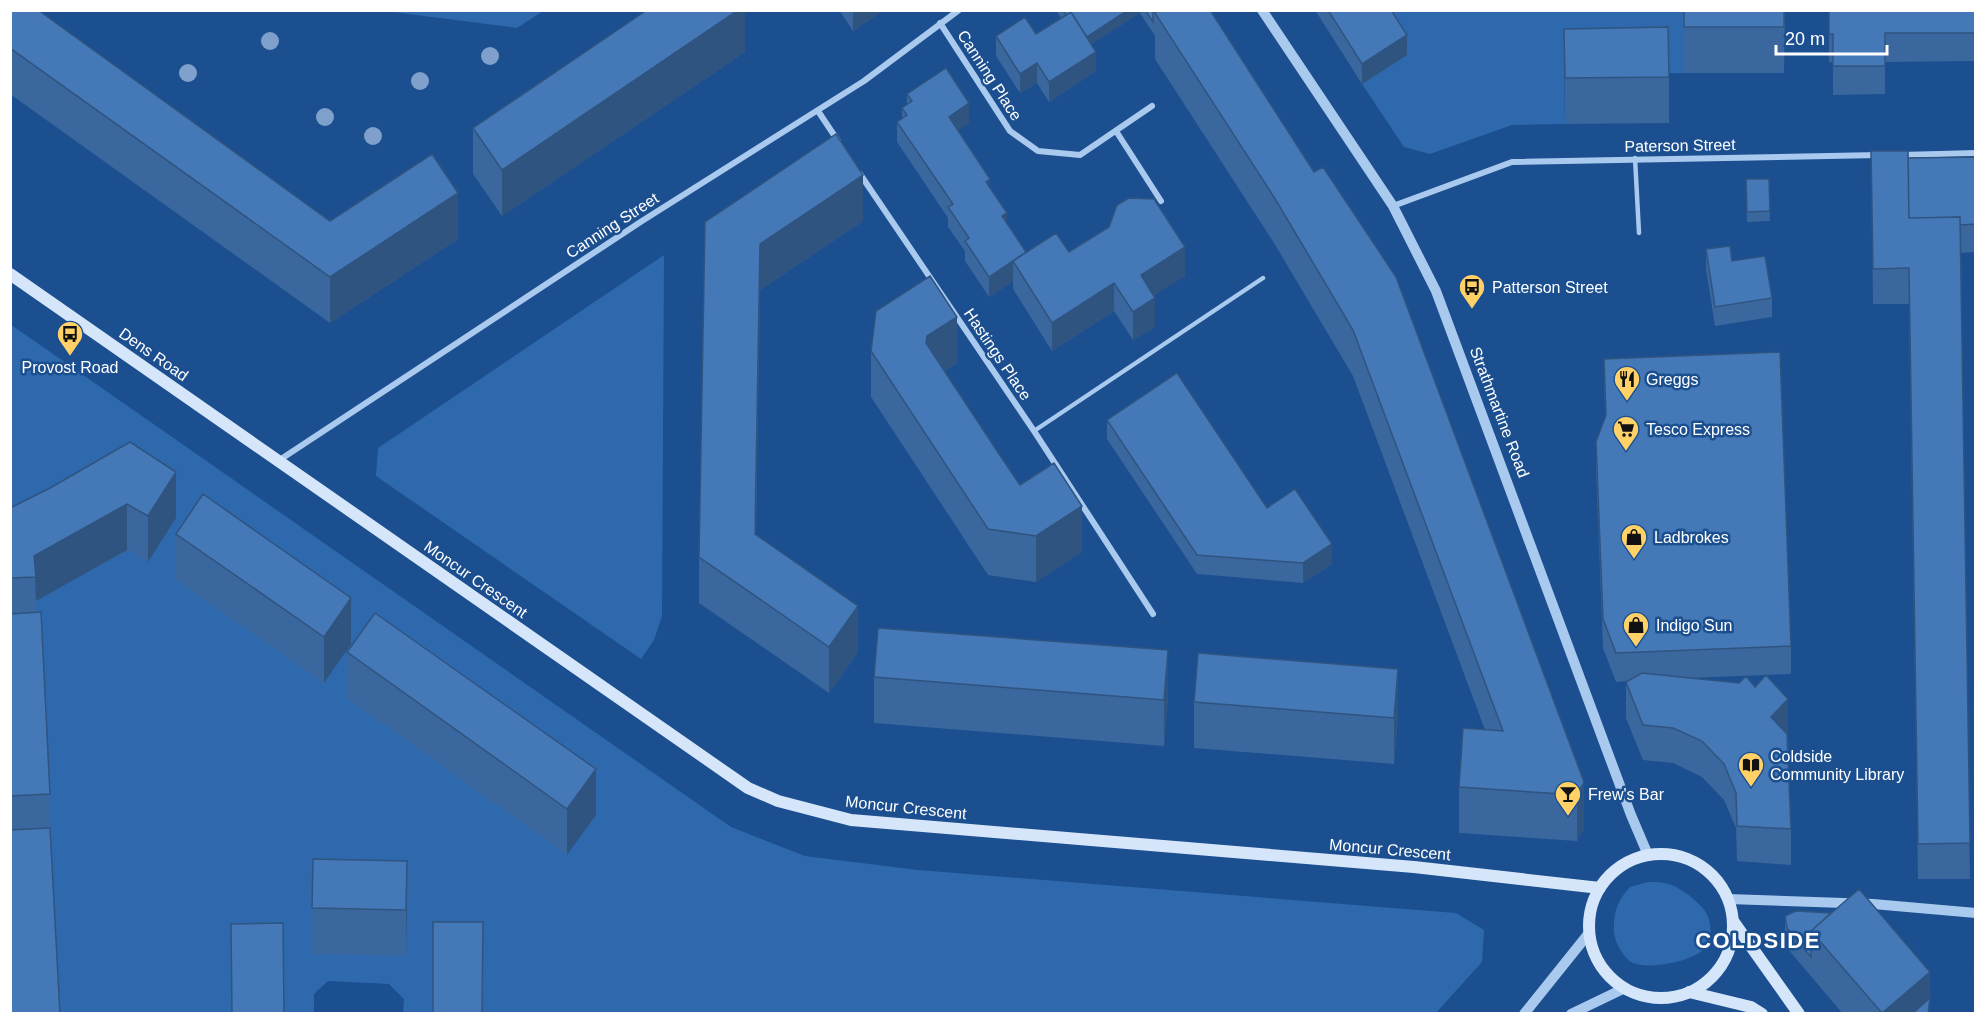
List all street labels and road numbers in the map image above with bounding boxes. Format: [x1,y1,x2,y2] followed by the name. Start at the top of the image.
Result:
[954,27,1025,124] street label: Canning Place
[1624,136,1736,155] street label: Paterson Street
[563,189,662,262] street label: Canning Street
[961,305,1035,403] street label: Hastings Place
[116,324,191,384] street label: Dens Road
[1467,344,1532,480] street label: Strathmartine Road
[421,538,531,622] street label: Moncur Crescent
[844,793,968,822] street label: Moncur Crescent
[1329,836,1452,863] street label: Moncur Crescent

